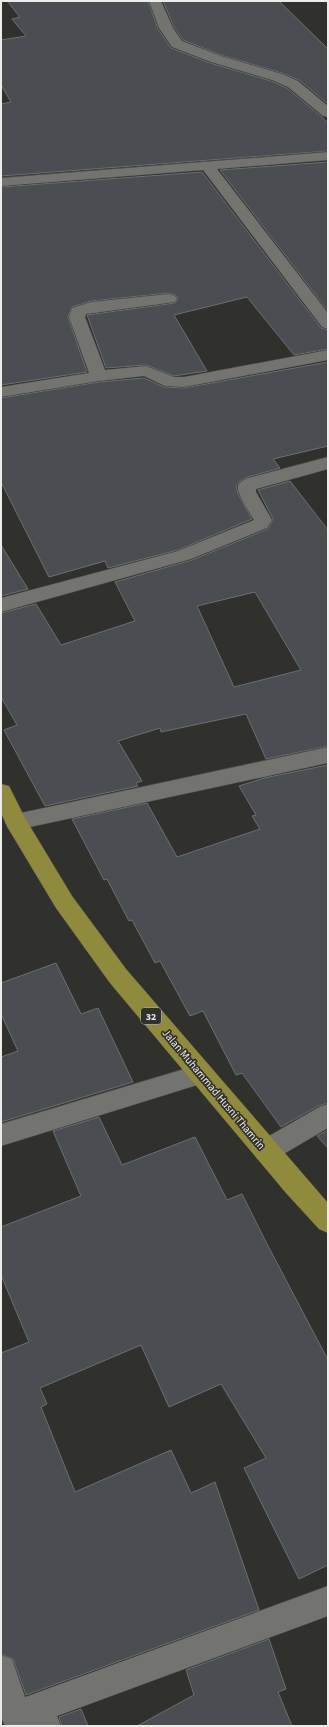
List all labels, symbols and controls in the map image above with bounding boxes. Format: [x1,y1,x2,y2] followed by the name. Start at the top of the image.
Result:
[141,1008,161,1024] road number: 32
[159,1026,268,1153] street label: Jalan Muhammad Husni Thamrin

